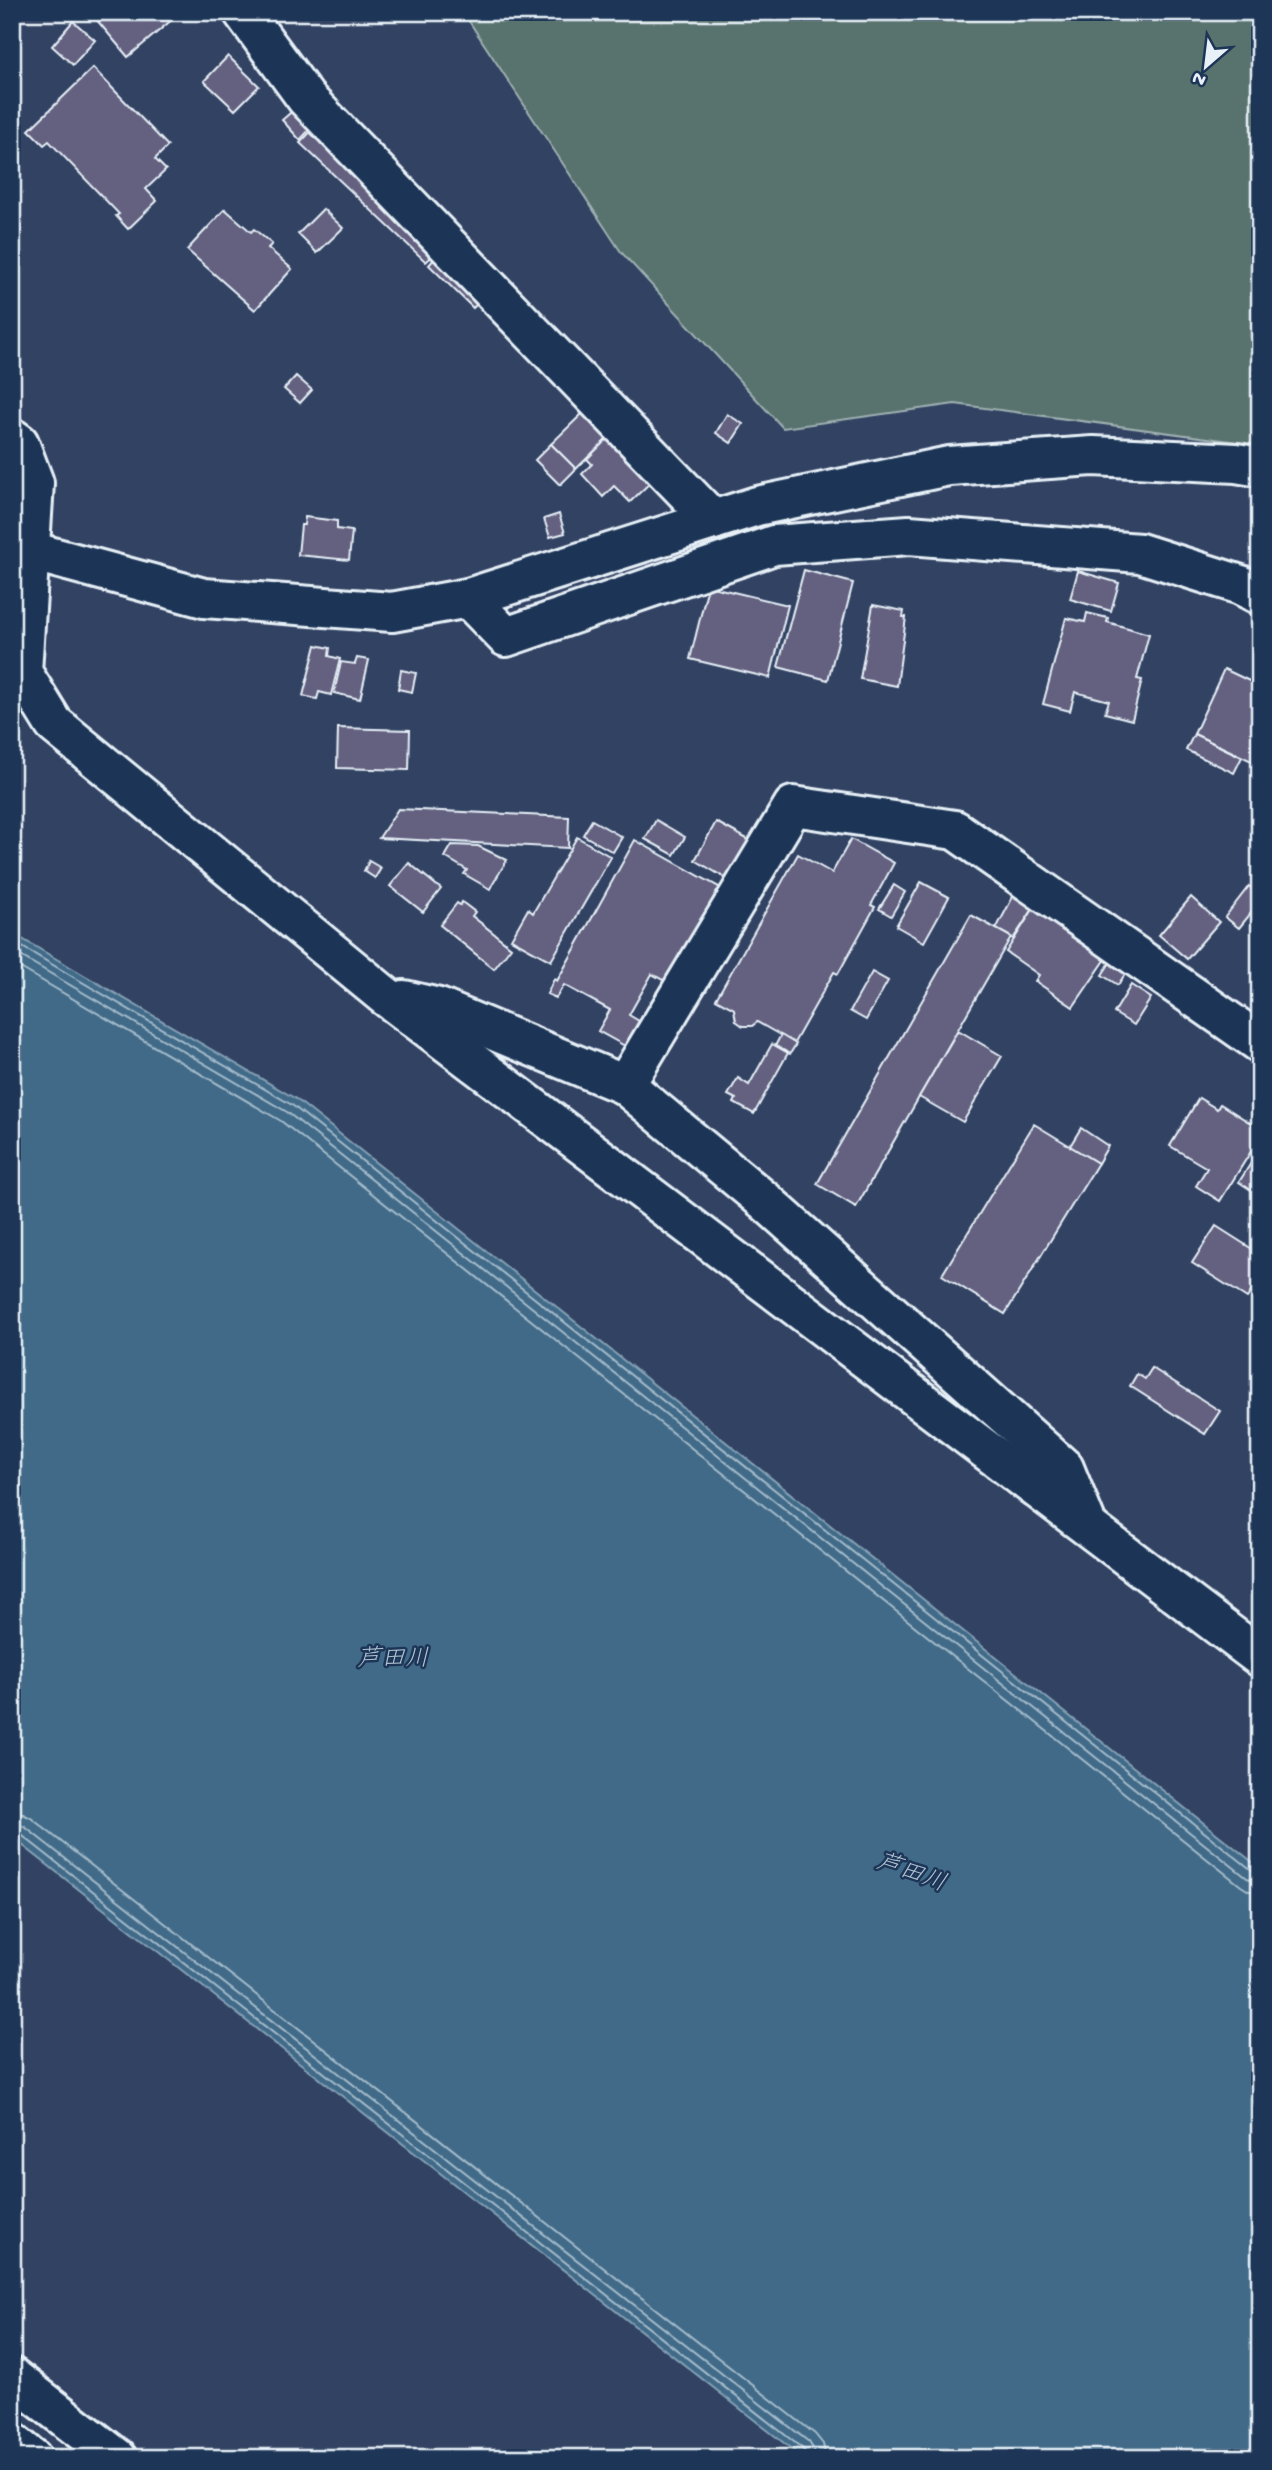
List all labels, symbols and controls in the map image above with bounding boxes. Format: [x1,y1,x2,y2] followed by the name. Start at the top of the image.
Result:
[1170,32,1240,102] north arrow
[1189,65,1211,91] text: N
[357,1645,429,1675] water label: 芦田川
[872,1847,950,1900] water label: 芦田川

